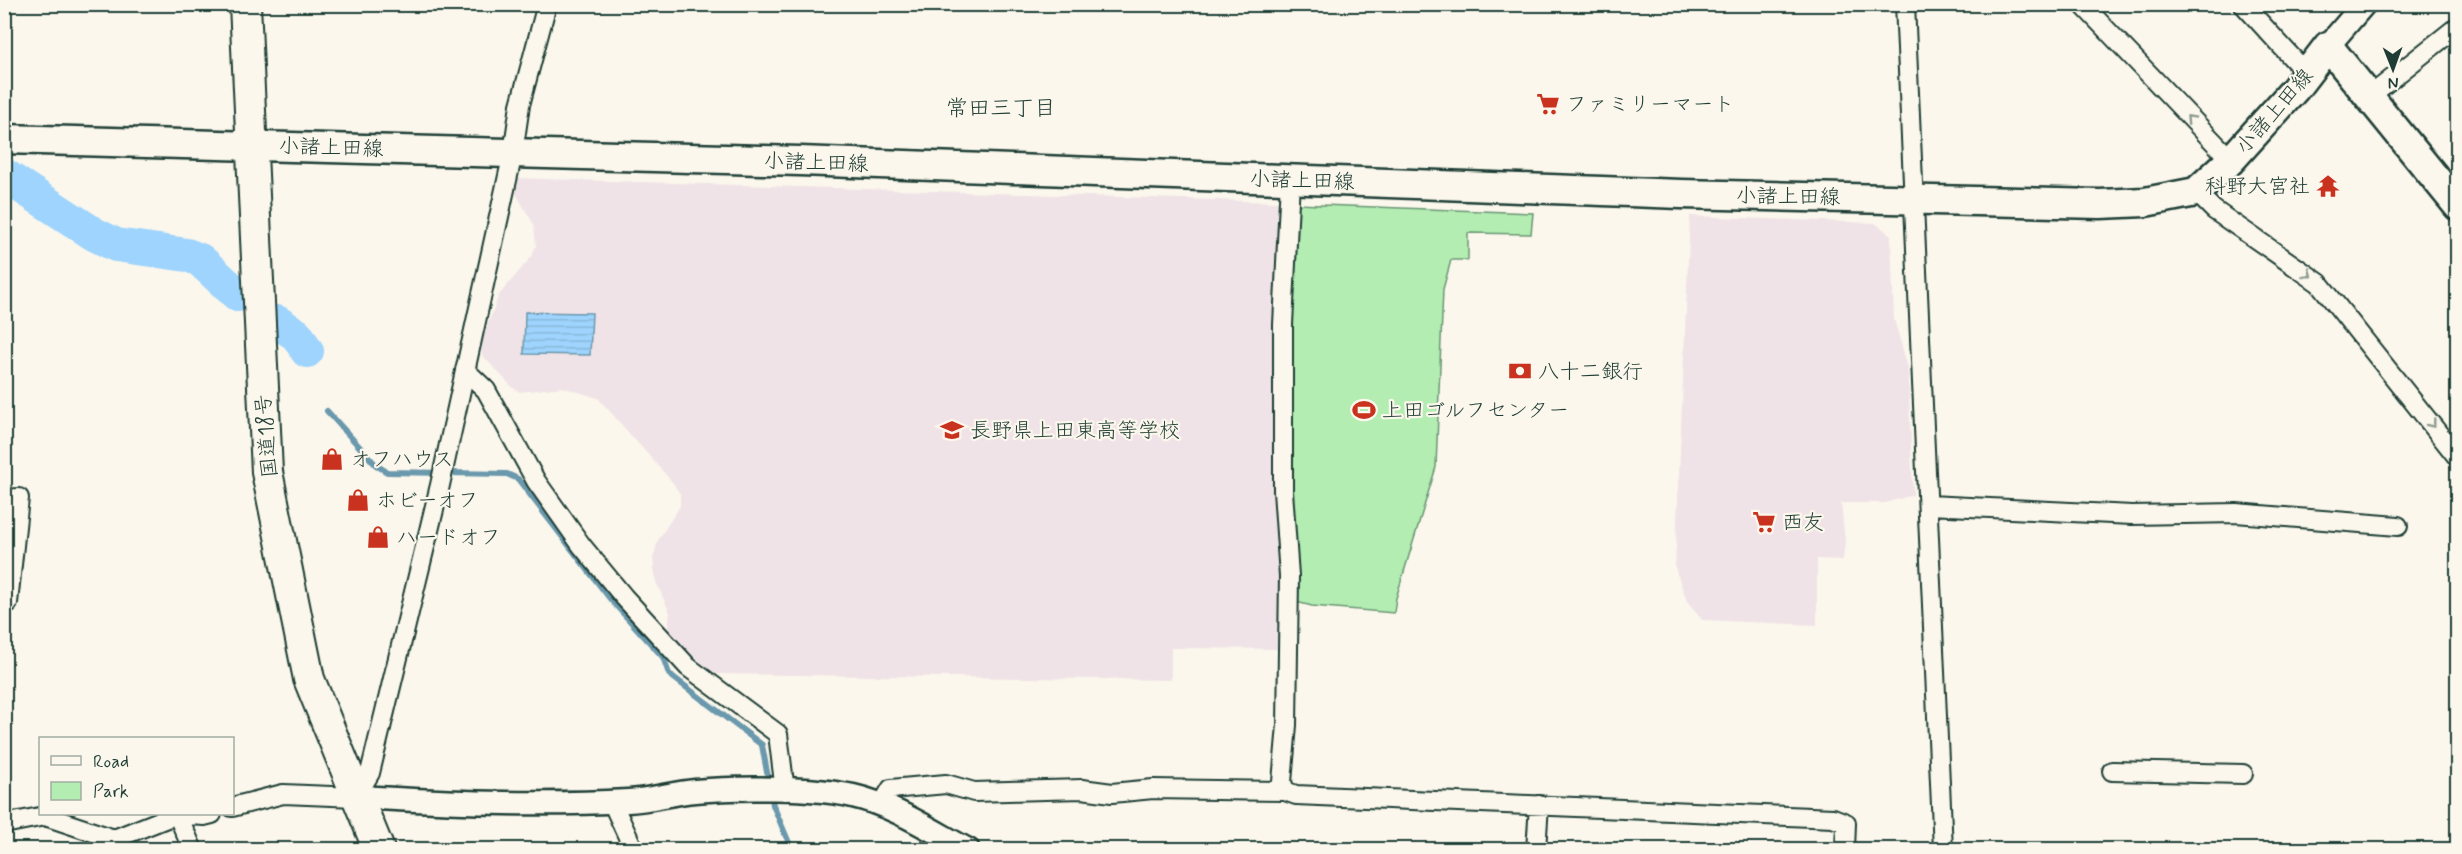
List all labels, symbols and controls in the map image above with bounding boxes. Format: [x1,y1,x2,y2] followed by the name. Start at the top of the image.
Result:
[2363,39,2423,99] north arrow
[2230,63,2320,160] street label: 小諸上田線
[2388,72,2399,93] text: N
[1535,91,1561,117] supermarket icon: ファミリーマート
[1566,91,1734,119] place label: ファミリーマート
[946,95,1056,123] district label: 常田三丁目
[2186,115,2197,125] one-way arrow
[278,132,384,164] street label: 小諸上田線
[763,147,869,179] street label: 小諸上田線
[1249,165,1355,197] street label: 小諸上田線
[2205,173,2310,201] place label: 科野大宮社
[2315,173,2341,199] temple icon: 科野大宮社
[1735,182,1841,212] street label: 小諸上田線
[2302,267,2313,278] one-way arrow
[1507,358,1533,384] bank icon: 八十二銀行
[1538,358,1643,386] place label: 八十二銀行
[249,393,285,479] street label: 国道18号
[1351,397,1377,423] sports icon: 上田ゴルフセンター
[1382,397,1569,425] place label: 上田ゴルフセンター
[939,417,965,443] school or university icon: 長野県上田東高等学校
[970,417,1180,445] place label: 長野県上田東高等学校
[2424,418,2435,429] one-way arrow
[319,446,345,472] shop icon: オフハウス
[350,446,454,474] place label: オフハウス
[345,487,371,513] shop icon: ホビーオフ
[376,487,479,515] place label: ホビーオフ
[1751,509,1777,535] supermarket icon: 西友
[1782,509,1824,537] place label: 西友
[365,524,391,550] shop icon: ハードオフ
[396,524,501,552] place label: ハードオフ
[39,737,234,815] legend
[93,750,129,774] text: Road
[93,780,129,804] text: Park

